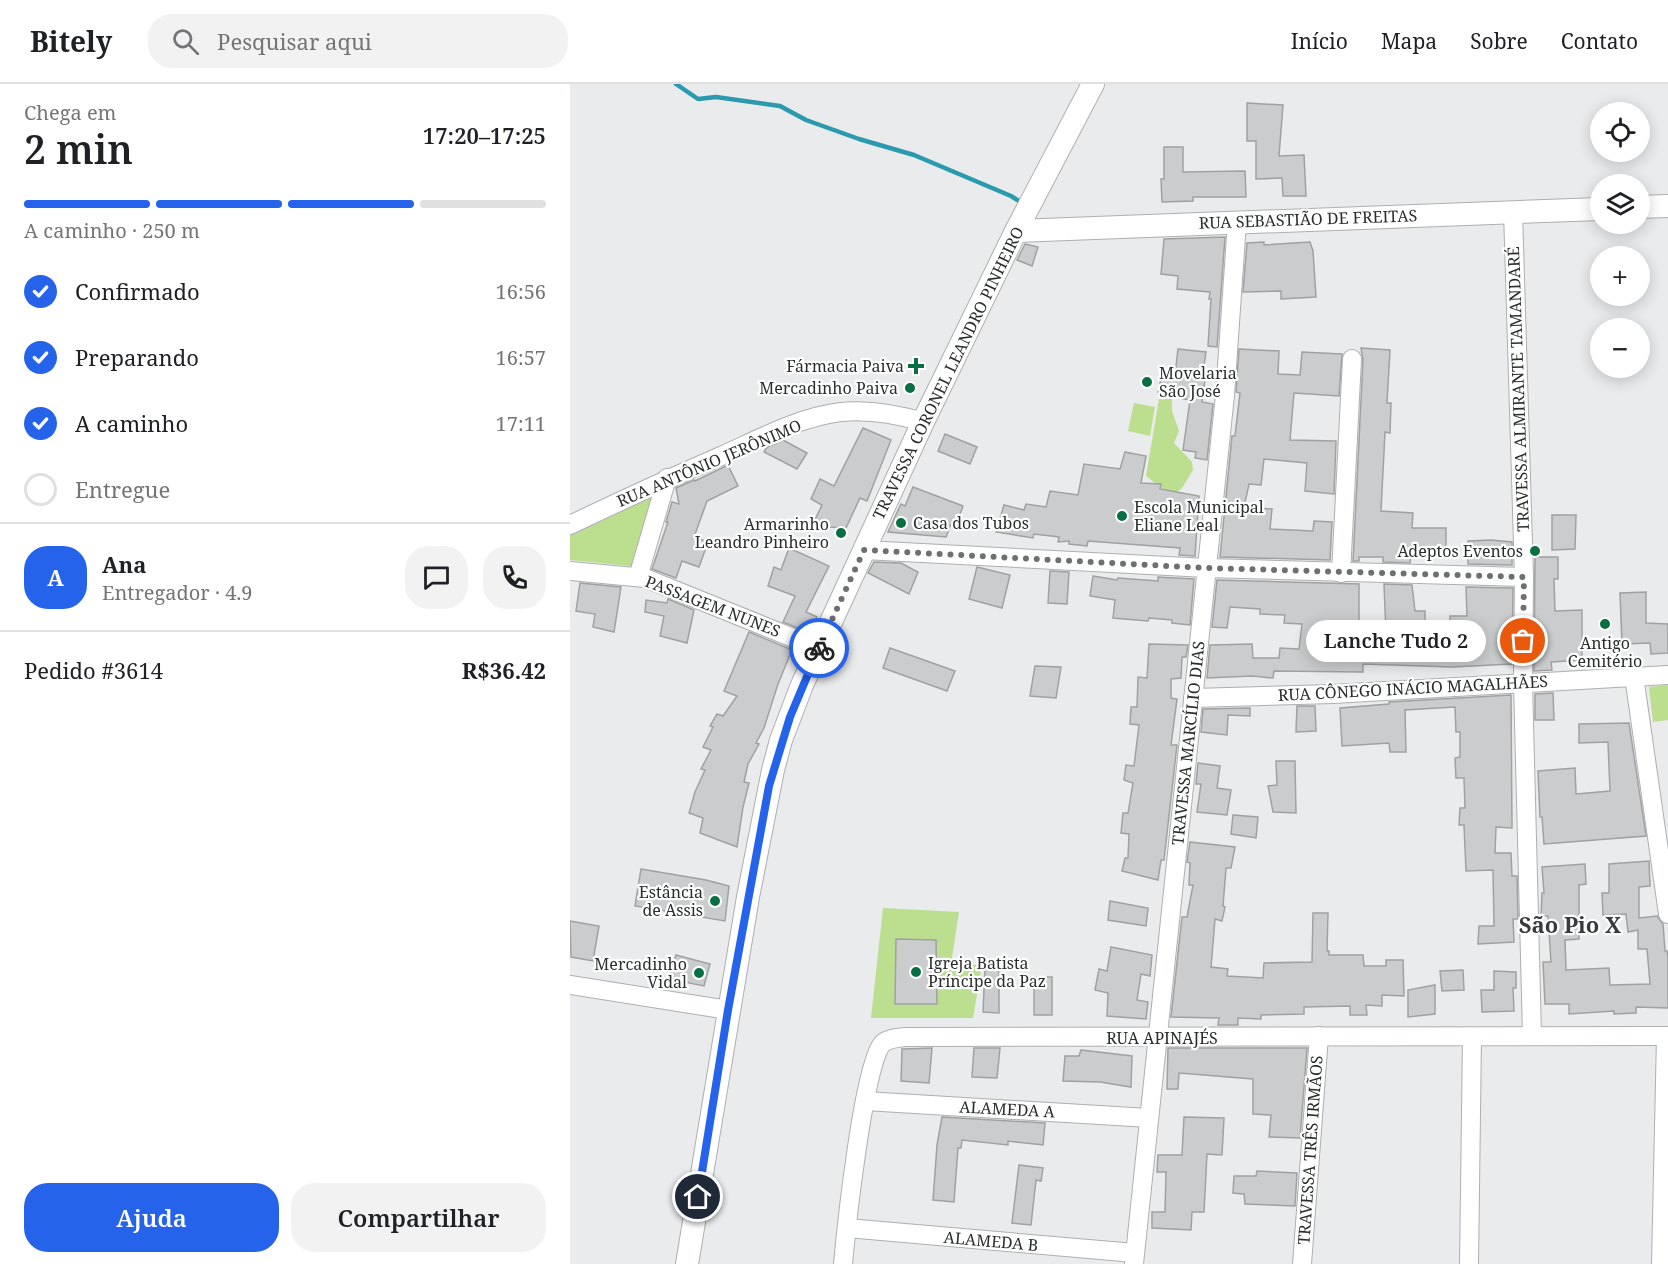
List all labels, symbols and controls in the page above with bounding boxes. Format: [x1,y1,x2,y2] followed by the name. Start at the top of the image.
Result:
[148,14,568,68] search box
[30,22,112,60] text: Bitely
[169,25,202,58] icon: search
[217,26,372,56] text: Pesquisar aqui
[1291,27,1348,55] text: Início
[1381,27,1437,55] text: Mapa
[1470,27,1528,55] text: Sobre
[1561,27,1638,55] text: Contato
[24,99,117,126] text: Chega em
[1590,102,1650,378] map controls
[1590,102,1650,162] button: locate
[423,120,546,150] text: 17:20–17:25
[24,122,133,175] text: 2 min
[1590,174,1650,234] button: layers
[1198,204,1418,234] street label: RUA SEBASTIÃO DE FREITAS
[24,217,200,244] text: A caminho · 250 m
[867,223,1029,523] street label: TRAVESSA CORONEL LEANDRO PINHEIRO
[1502,246,1534,532] street label: TRAVESSA ALMIRANTE TAMANDARÉ
[1590,246,1650,306] button: +
[24,275,57,308] icon: check
[75,276,200,306] text: Confirmado
[496,278,546,305] text: 16:56
[1590,318,1650,378] button: −
[24,341,57,374] icon: check
[75,342,199,372] text: Preparando
[496,344,546,371] text: 16:57
[786,355,904,377] place label: Fármacia Paiva
[909,359,923,373] marker: Fármacia Paiva
[1159,362,1237,402] place label: Movelaria São José
[1140,375,1154,389] marker: Movelaria São José
[759,377,898,399] place label: Mercadinho Paiva
[903,381,917,395] marker: Mercadinho Paiva
[24,407,57,440] icon: check
[75,408,188,438] text: A caminho
[496,410,546,437] text: 17:11
[613,414,805,512] street label: RUA ANTÔNIO JERÔNIMO
[75,474,170,504] text: Entregue
[1134,496,1264,536] place label: Escola Municipal Eliane Leal
[1115,509,1129,523] marker: Escola Municipal Eliane Leal
[913,512,1029,534] place label: Casa dos Tubos
[695,513,829,553] place label: Armarinho Leandro Pinheiro
[894,516,908,530] marker: Casa dos Tubos
[834,526,848,540] marker: Armarinho Leandro Pinheiro
[1397,540,1523,562] place label: Adeptos Eventos
[1528,544,1542,558] marker: Adeptos Eventos
[405,546,468,609] button: chat
[483,546,546,609] button: phone
[102,549,146,579] text: Ana
[47,562,64,592] text: A
[642,570,784,642] street label: PASSAGEM NUNES
[102,579,253,606] text: Entregador · 4.9
[1497,615,1548,666] pin
[1598,617,1612,631] marker: Antigo Cemitério
[789,618,849,678] courier
[1307,620,1487,662] callout: Lanche Tudo 2
[1506,624,1539,657] icon: bag
[1324,627,1468,654] text: Lanche Tudo 2
[803,632,836,665] icon: bike
[1568,632,1642,672] place label: Antigo Cemitério
[1166,640,1210,846] street label: TRAVESSA MARCÍLIO DIAS
[24,655,163,685] text: Pedido #3614
[462,655,546,685] text: R$36.42
[1277,670,1549,706] street label: RUA CÔNEGO INÁCIO MAGALHÃES
[639,881,703,921] place label: Estância de Assis
[708,894,722,908] marker: Estância de Assis
[1519,909,1621,939] district label: São Pio X
[928,952,1046,992] place label: Igreja Batista Príncipe da Paz
[594,953,687,993] place label: Mercadinho Vidal
[909,965,923,979] marker: Igreja Batista Príncipe da Paz
[692,966,706,980] marker: Mercadinho Vidal
[1106,1027,1218,1049] street label: RUA APINAJÉS
[1292,1055,1328,1245] street label: TRAVESSA TRÊS IRMÃOS
[959,1096,1056,1123] street label: ALAMEDA A
[672,1171,723,1222] pin
[681,1180,714,1213] icon: home
[24,1183,279,1252] button: Ajuda
[291,1183,546,1252] button: Compartilhar
[943,1226,1039,1256] street label: ALAMEDA B

